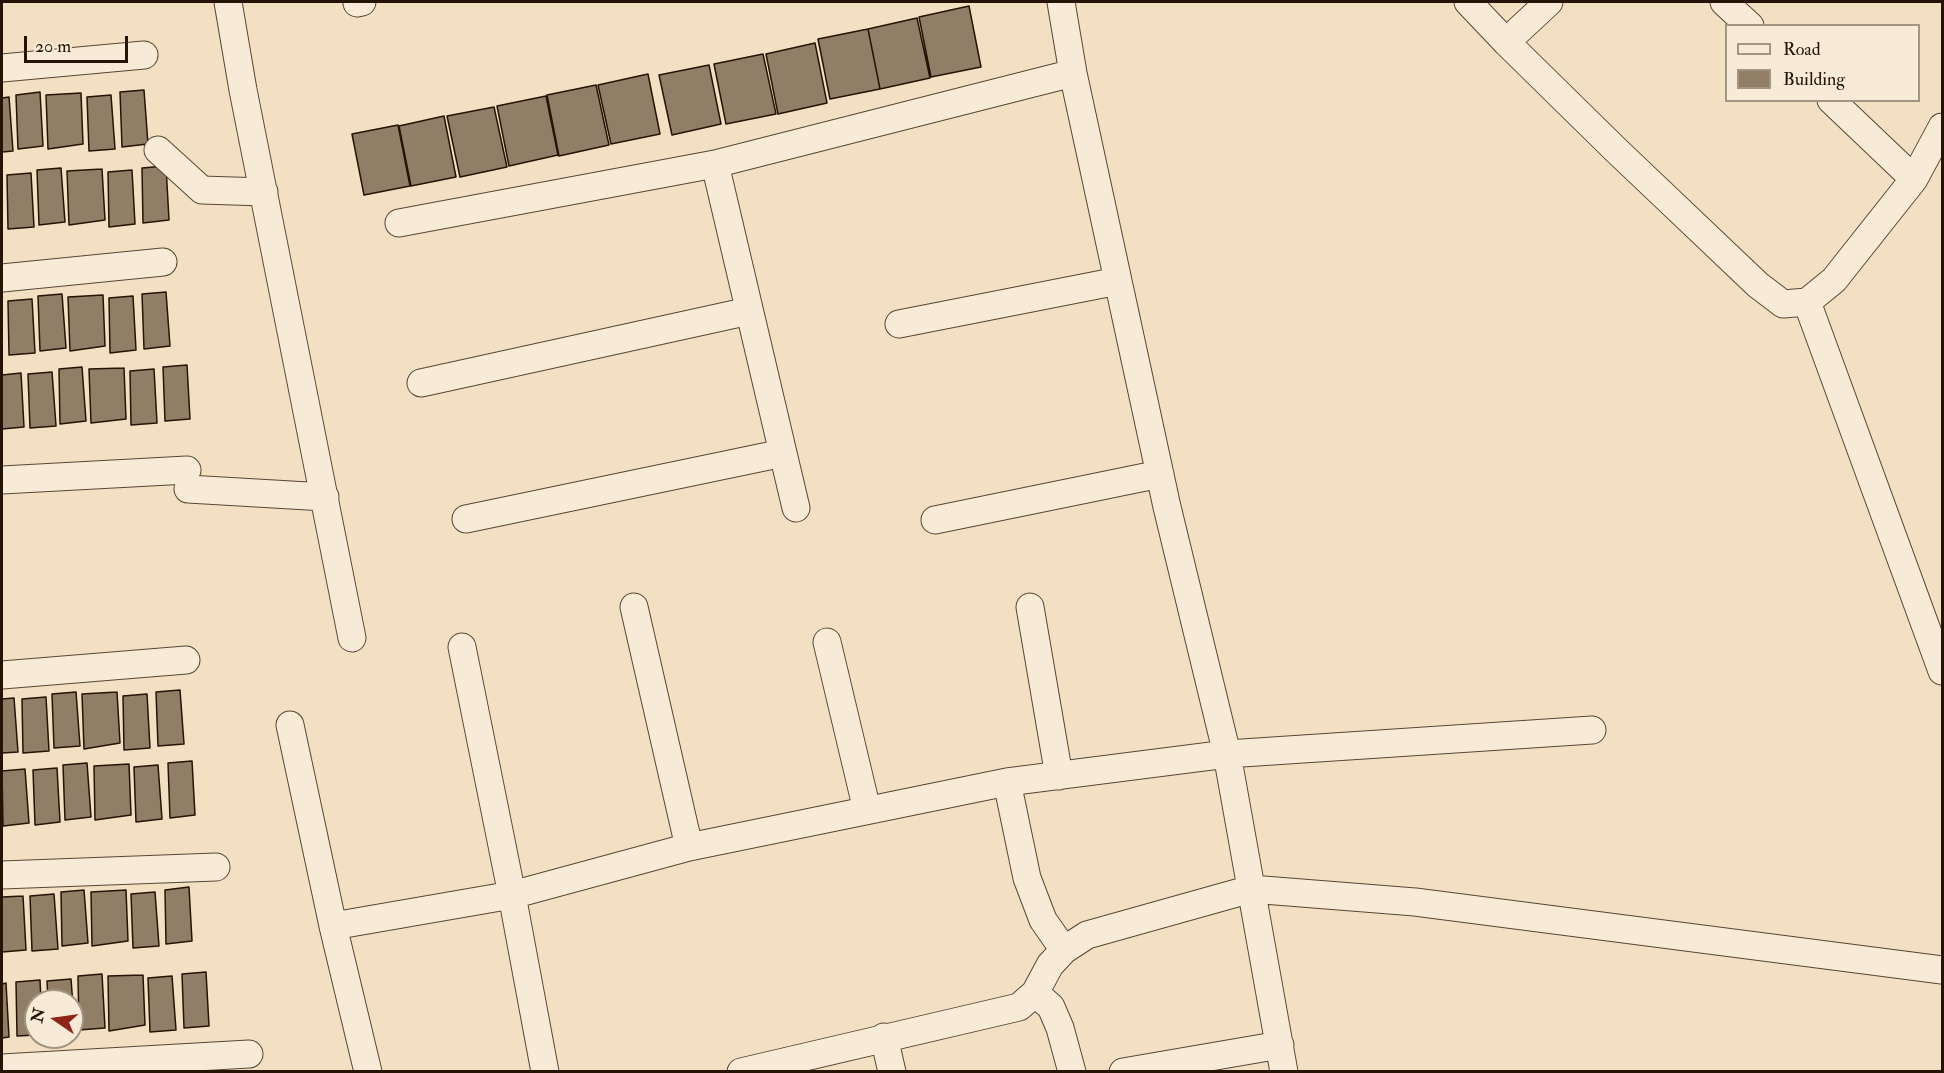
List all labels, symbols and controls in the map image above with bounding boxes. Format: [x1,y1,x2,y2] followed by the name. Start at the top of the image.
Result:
[27,24,130,62] scale bar
[1725,24,1920,102] legend
[35,35,71,58] text: 20 m
[1783,38,1821,61] text: Road
[1783,68,1845,91] text: Building
[24,989,84,1049] north arrow
[27,1006,50,1025] text: N

